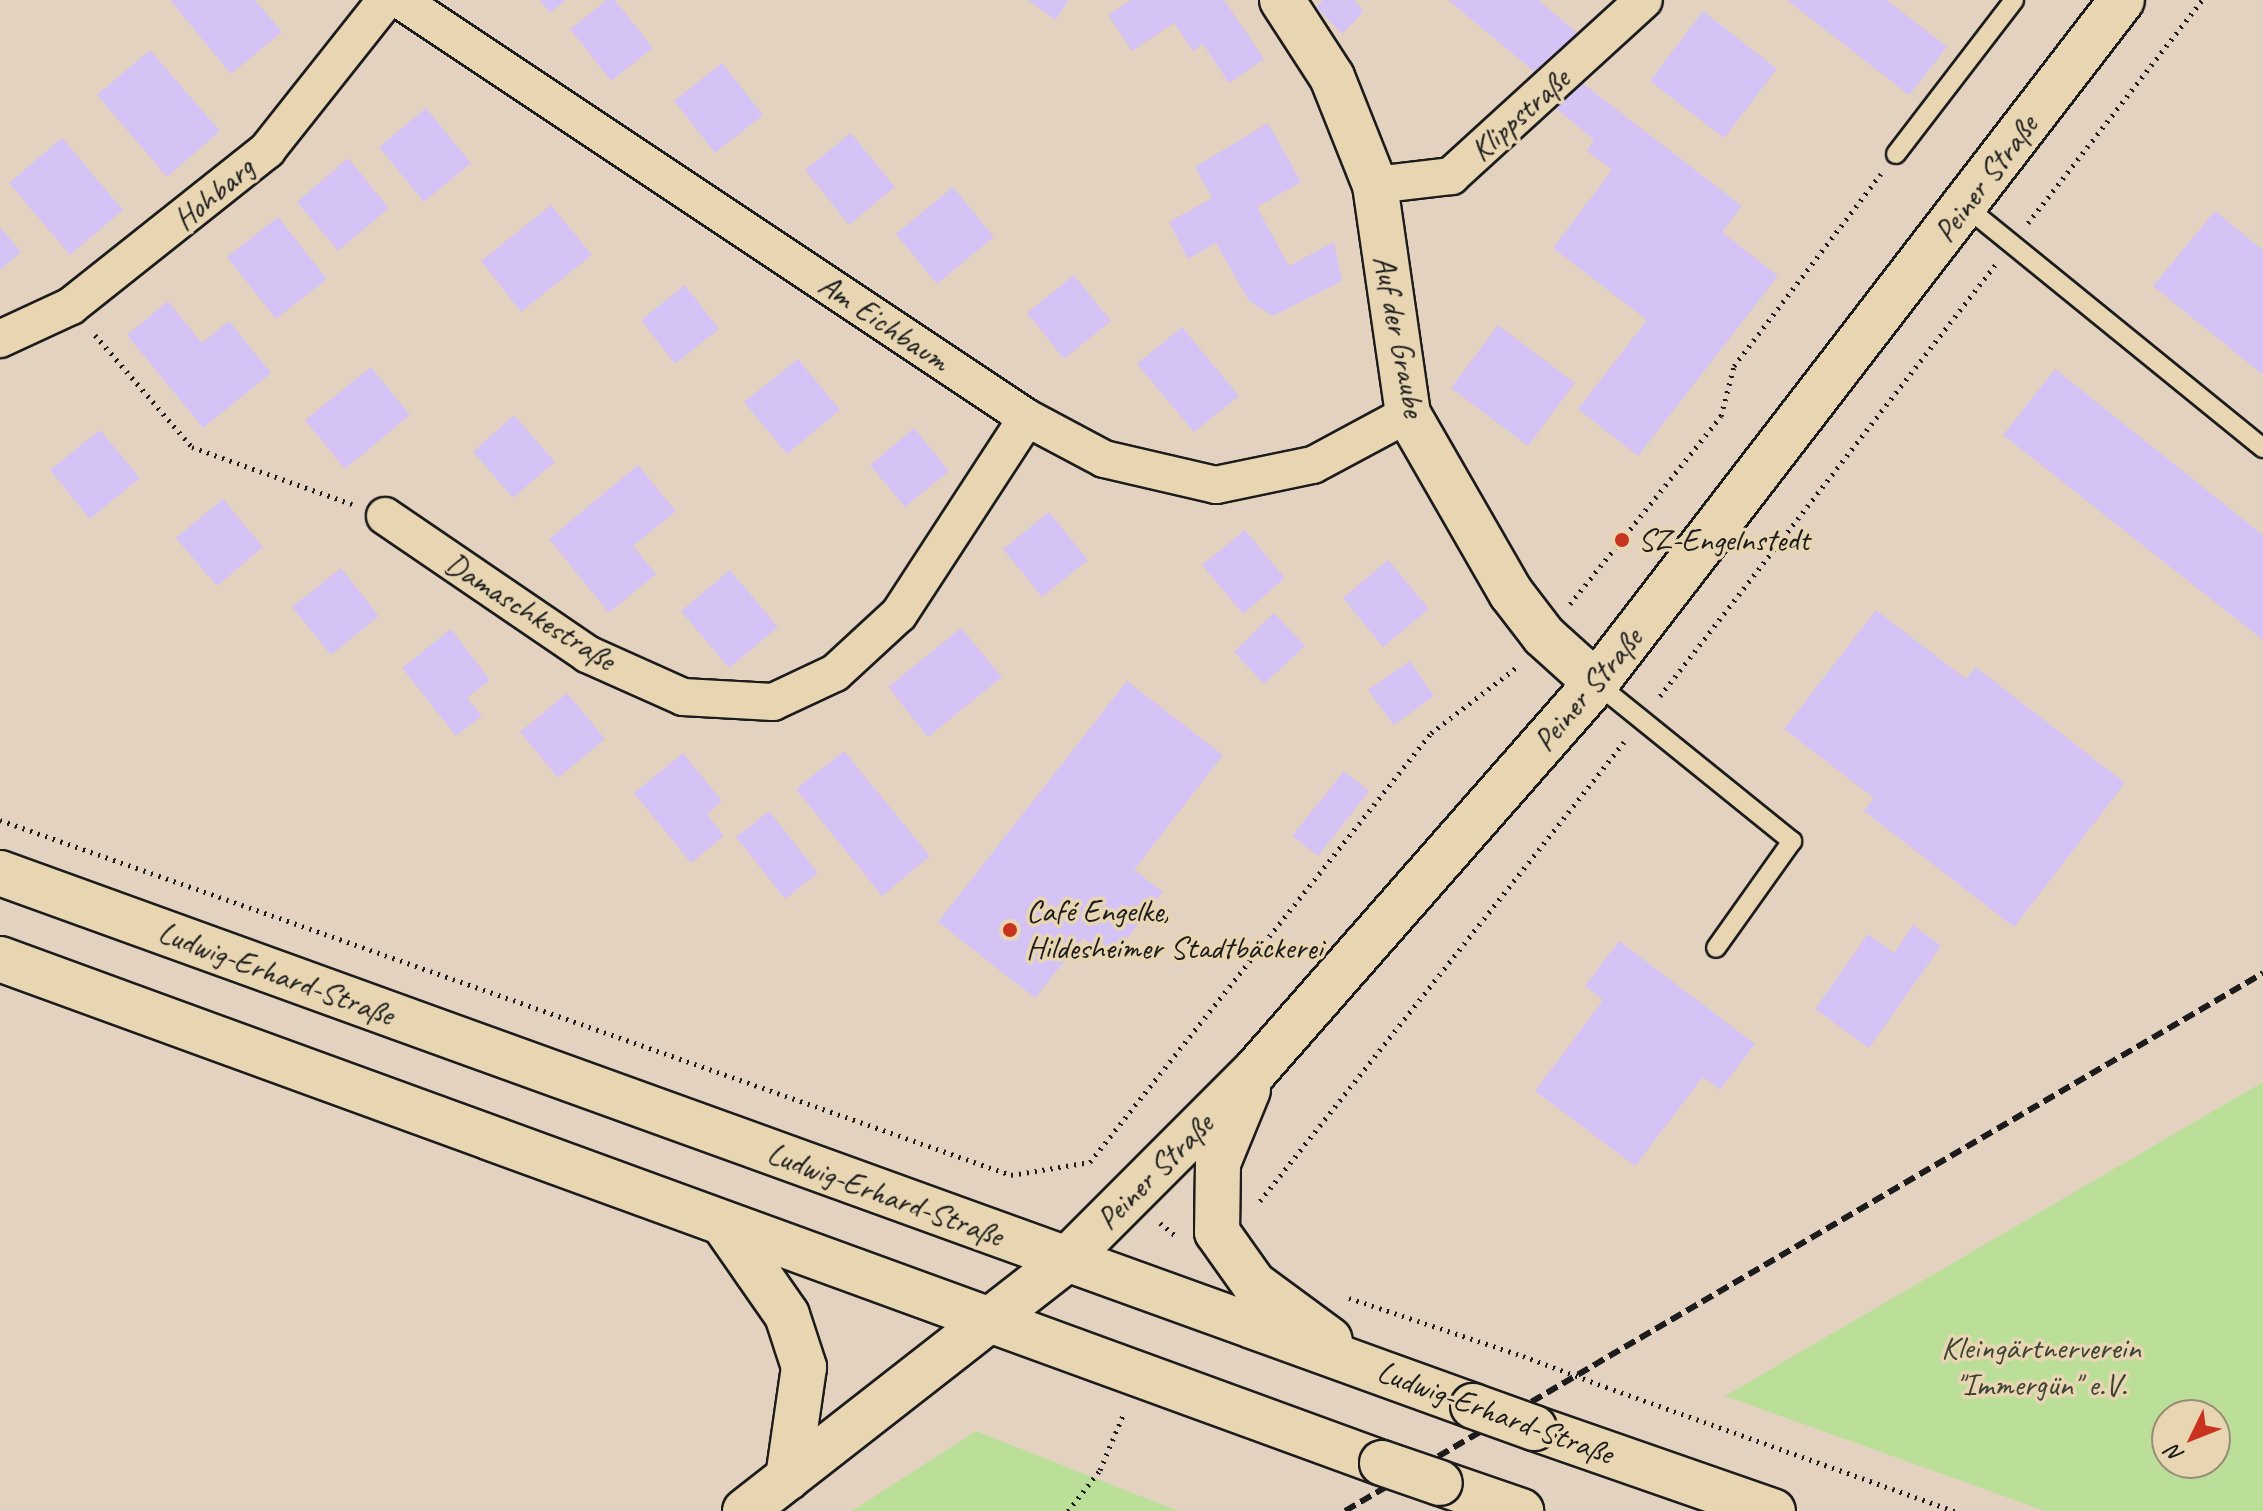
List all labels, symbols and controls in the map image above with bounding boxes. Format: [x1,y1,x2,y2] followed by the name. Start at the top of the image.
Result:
[1462,60,1578,170] street label: Klippstraße
[1926,108,2046,250] street label: Peiner Straße
[166,149,262,239] street label: Hohbarg
[1364,252,1434,420] street label: Auf der Graube
[812,266,956,380] street label: Am Eichbaum
[1638,521,1809,559] place label: SZ-Engelnstedt
[1613,531,1631,549] marker: SZ-Engelnstedt
[438,545,622,679] street label: Damaschkestraße
[1525,620,1651,760] street label: Peiner Straße
[1026,893,1323,968] place label: Café Engelke, Hildesheimer Stadtbäckerei
[153,914,399,1034] street label: Ludwig-Erhard-Straße
[1001,921,1019,939] marker: Café Engelke, Hildesheimer Stadtbäckerei
[1088,1105,1222,1239] street label: Peiner Straße
[762,1135,1008,1255] street label: Ludwig-Erhard-Straße
[1941,1330,2141,1405] park label: Kleingärtnerverein "Immergün" e.V.
[1372,1353,1618,1473] street label: Ludwig-Erhard-Straße
[2151,1399,2231,1479] north arrow
[2160,1439,2190,1469] text: N

